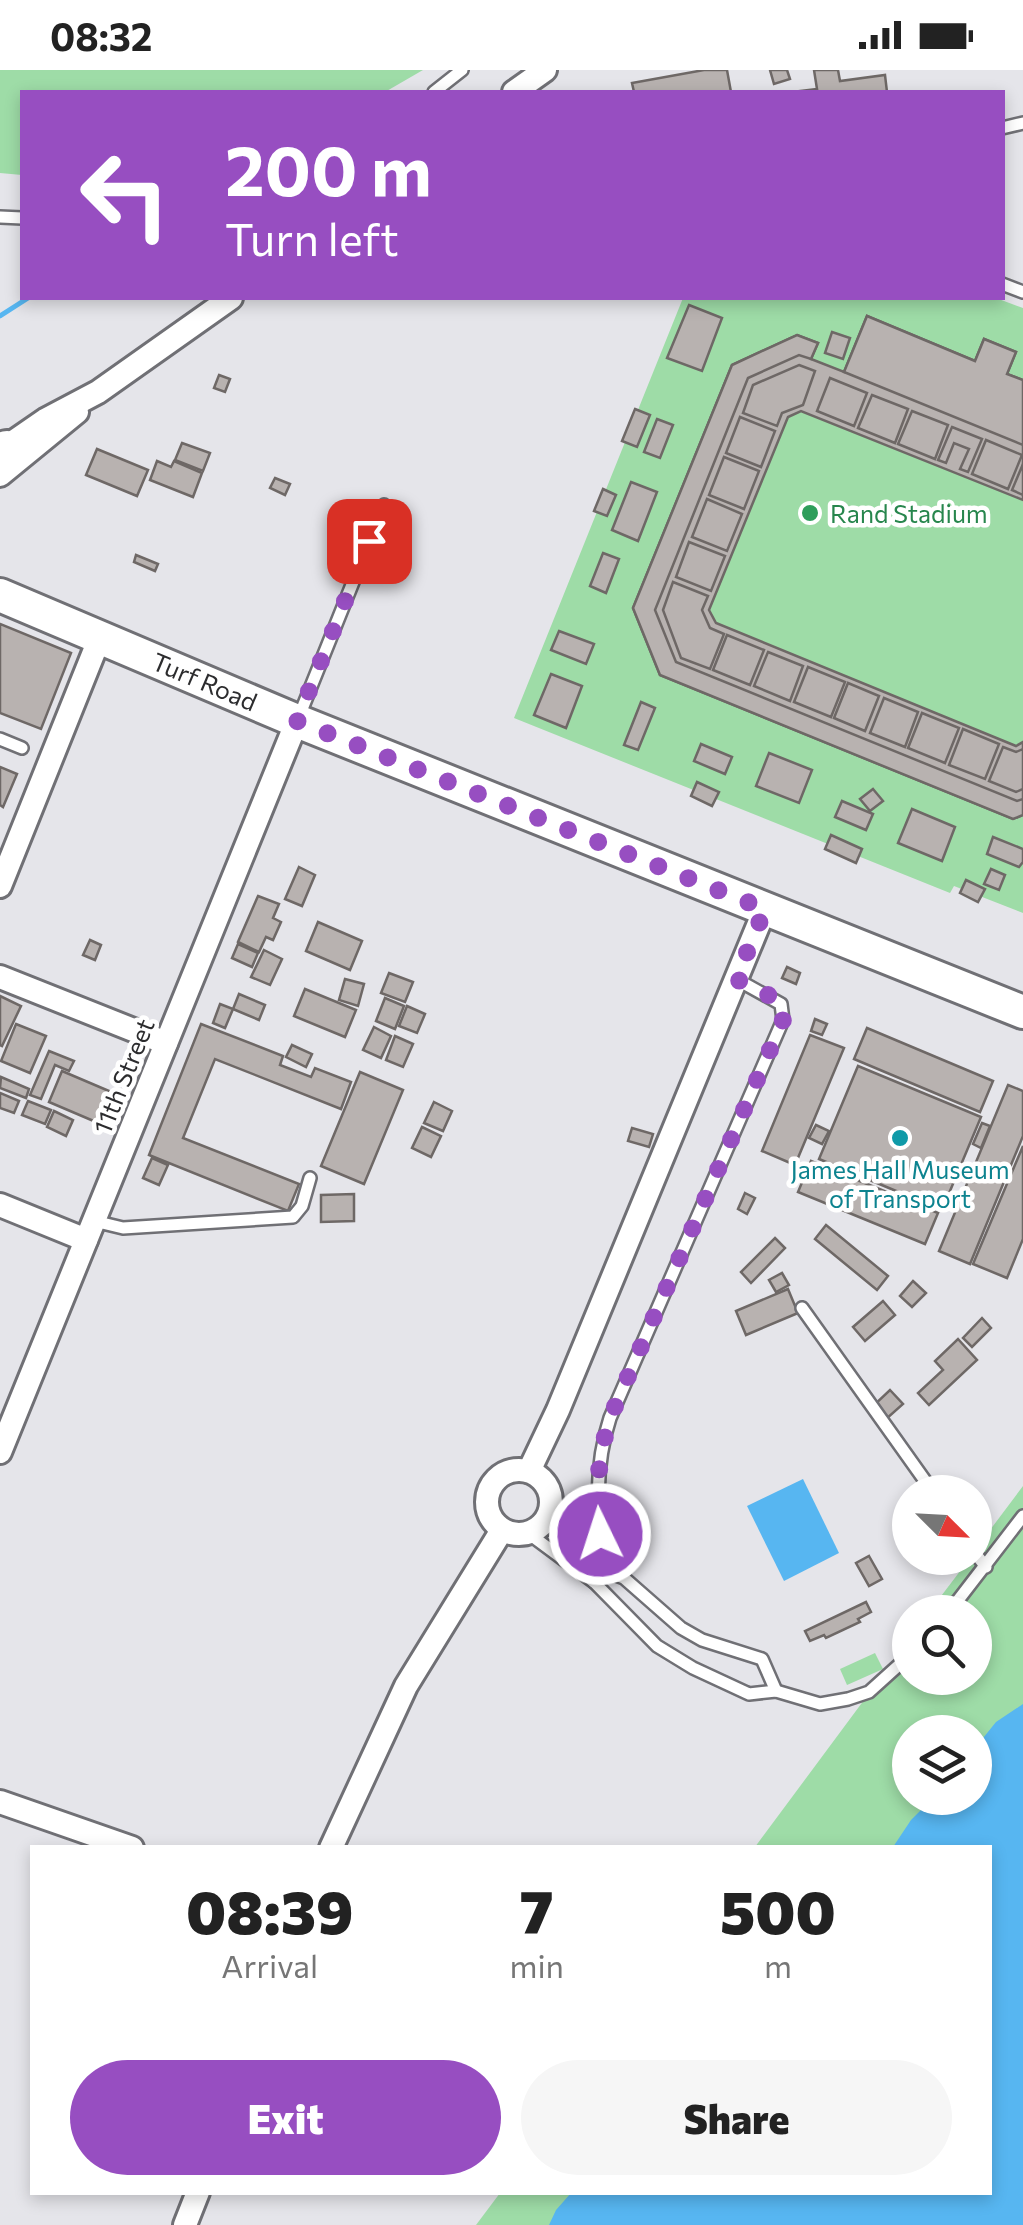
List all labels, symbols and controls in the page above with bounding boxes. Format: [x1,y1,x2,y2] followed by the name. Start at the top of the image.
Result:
[50,12,152,59] text: 08:32
[225,125,432,210] text: 200 m
[60,130,190,260] icon: left
[225,210,399,265] text: Turn left
[830,498,988,528] place label: Rand Stadium
[327,499,412,584] pin
[799,502,821,524] marker: Rand Stadium
[342,514,397,569] icon: arrive
[148,646,262,716] street label: Turf Road
[86,1014,160,1138] street label: 11th Street
[889,1127,911,1149] marker: James Hall Museum of Transport
[791,1154,1009,1213] place label: James Hall Museum of Transport
[892,1475,992,1575] north arrow
[892,1475,992,1815] map controls
[548,1482,652,1586] position arrow
[892,1595,992,1695] button: search
[892,1715,992,1815] button: layers
[186,1873,353,1946] text: 08:39
[520,1873,554,1946] text: 7
[720,1873,836,1946] text: 500
[221,1945,318,1985] text: Arrival
[509,1945,564,1985] text: min
[764,1945,792,1985] text: m
[70,2060,501,2175] button: Exit
[521,2060,952,2175] button: Share

